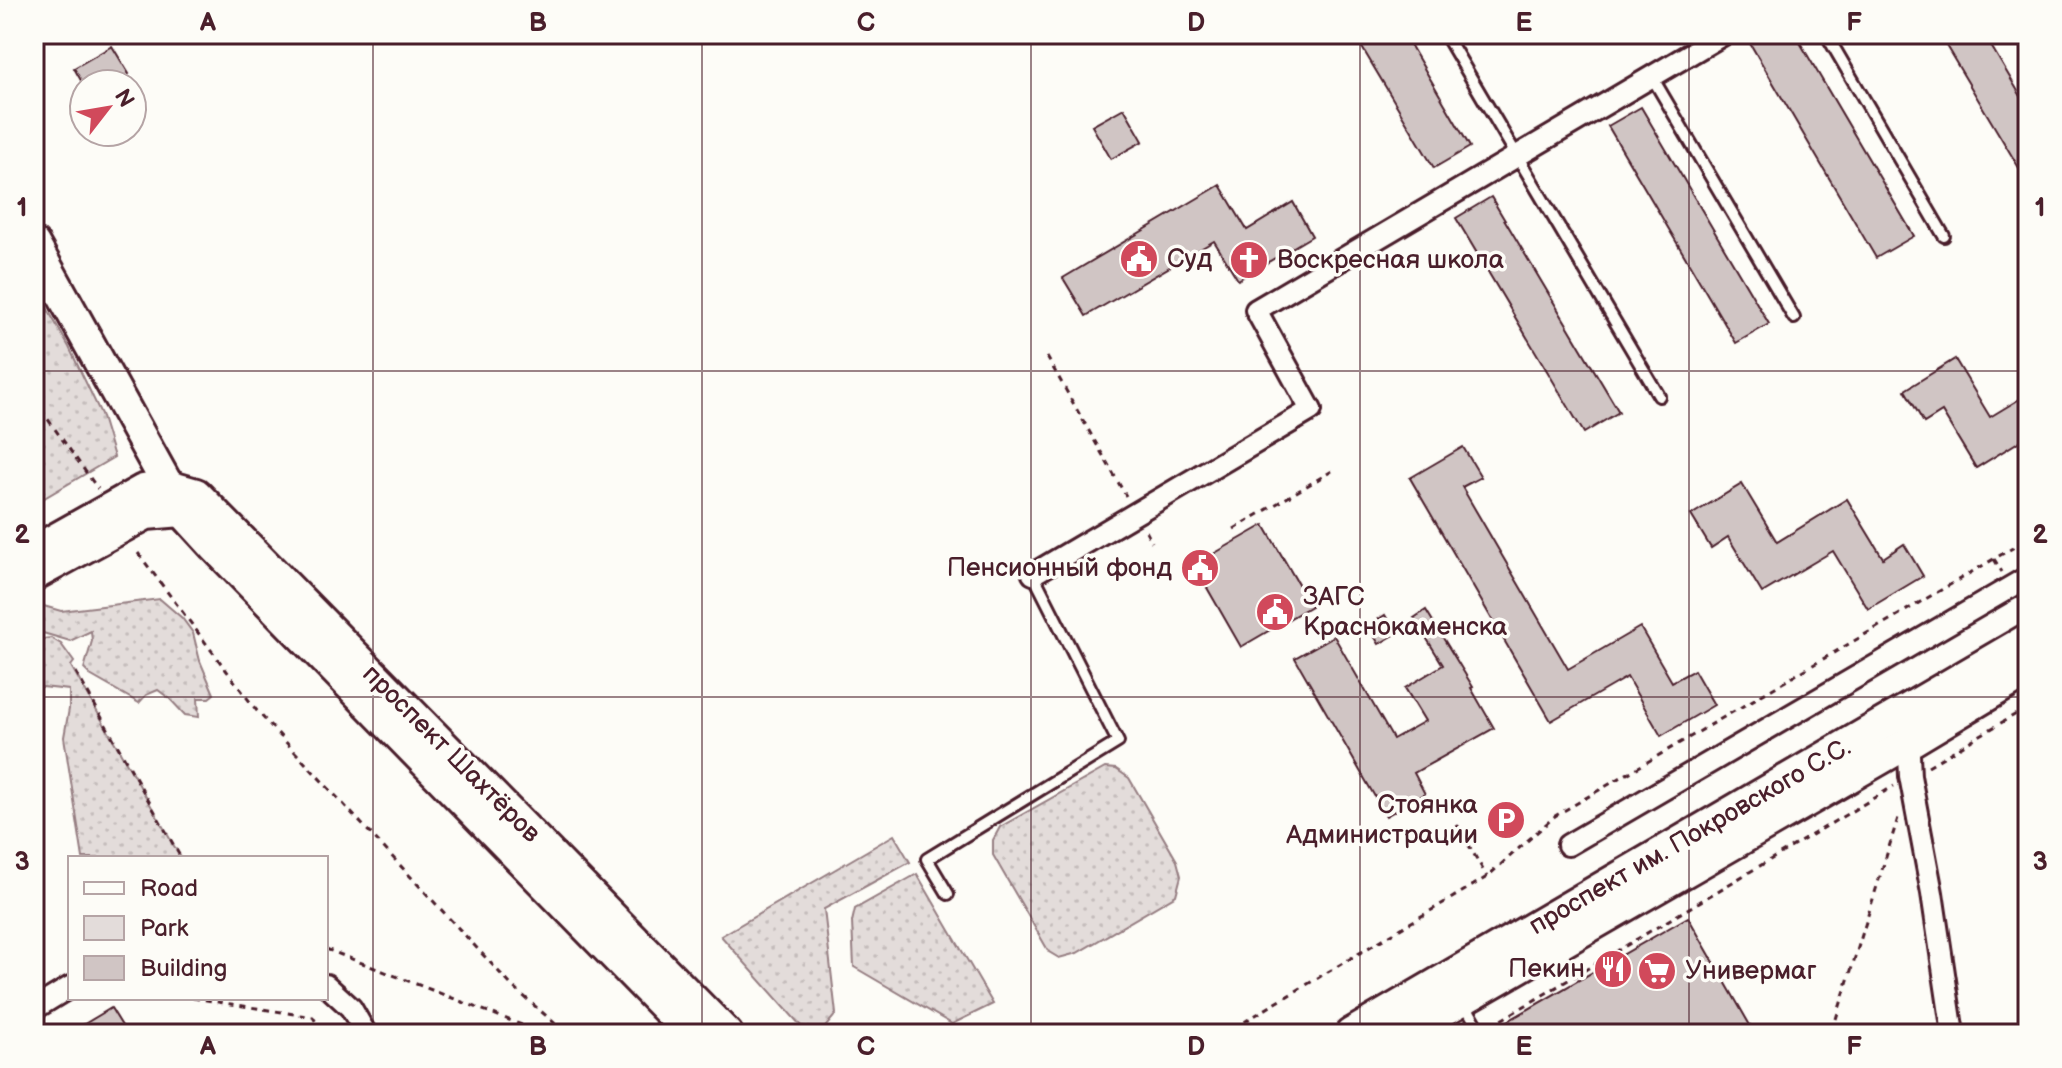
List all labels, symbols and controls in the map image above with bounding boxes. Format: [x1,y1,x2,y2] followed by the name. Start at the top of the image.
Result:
[199,8,216,39] text: A
[529,8,547,39] text: B
[857,8,875,39] text: C
[1187,8,1205,39] text: D
[1516,8,1533,39] text: E
[1846,8,1862,39] text: F
[68,68,148,148] north arrow
[108,84,140,113] text: N
[17,193,27,224] text: 1
[2035,193,2045,224] text: 1
[1118,238,1160,280] public building icon: Суд
[1228,239,1270,281] church icon: Воскресная школа
[1167,244,1213,275] place label: Суд
[1277,245,1504,276] place label: Воскресная школа
[14,520,30,551] text: 2
[2032,520,2048,551] text: 2
[1179,547,1221,589] public building icon: Пенсионный фонд
[947,553,1172,584] place label: Пенсионный фонд
[1303,582,1507,643] place label: ЗАГС Краснокаменска
[1254,591,1296,633] public building icon: ЗАГС Краснокаменска
[356,659,547,850] street label: проспект Шахтёров
[1524,732,1856,942] street label: проспект им. Покровского С.С.
[1285,790,1478,851] place label: Стоянка Администрации
[1485,799,1527,841] parking icon: Стоянка Администрации
[14,847,30,878] text: 3
[2032,847,2048,878] text: 3
[68,856,328,1000] legend
[140,874,198,903] text: Road
[140,914,188,943] text: Park
[1592,948,1634,990] restaurant icon: Пекин
[1636,950,1678,992] supermarket icon: Универмаг
[140,954,227,983] text: Building
[1508,954,1585,985] place label: Пекин
[1685,956,1817,987] place label: Универмаг
[199,1032,216,1063] text: A
[529,1032,547,1063] text: B
[857,1032,875,1063] text: C
[1187,1032,1205,1063] text: D
[1516,1032,1533,1063] text: E
[1846,1032,1862,1063] text: F

